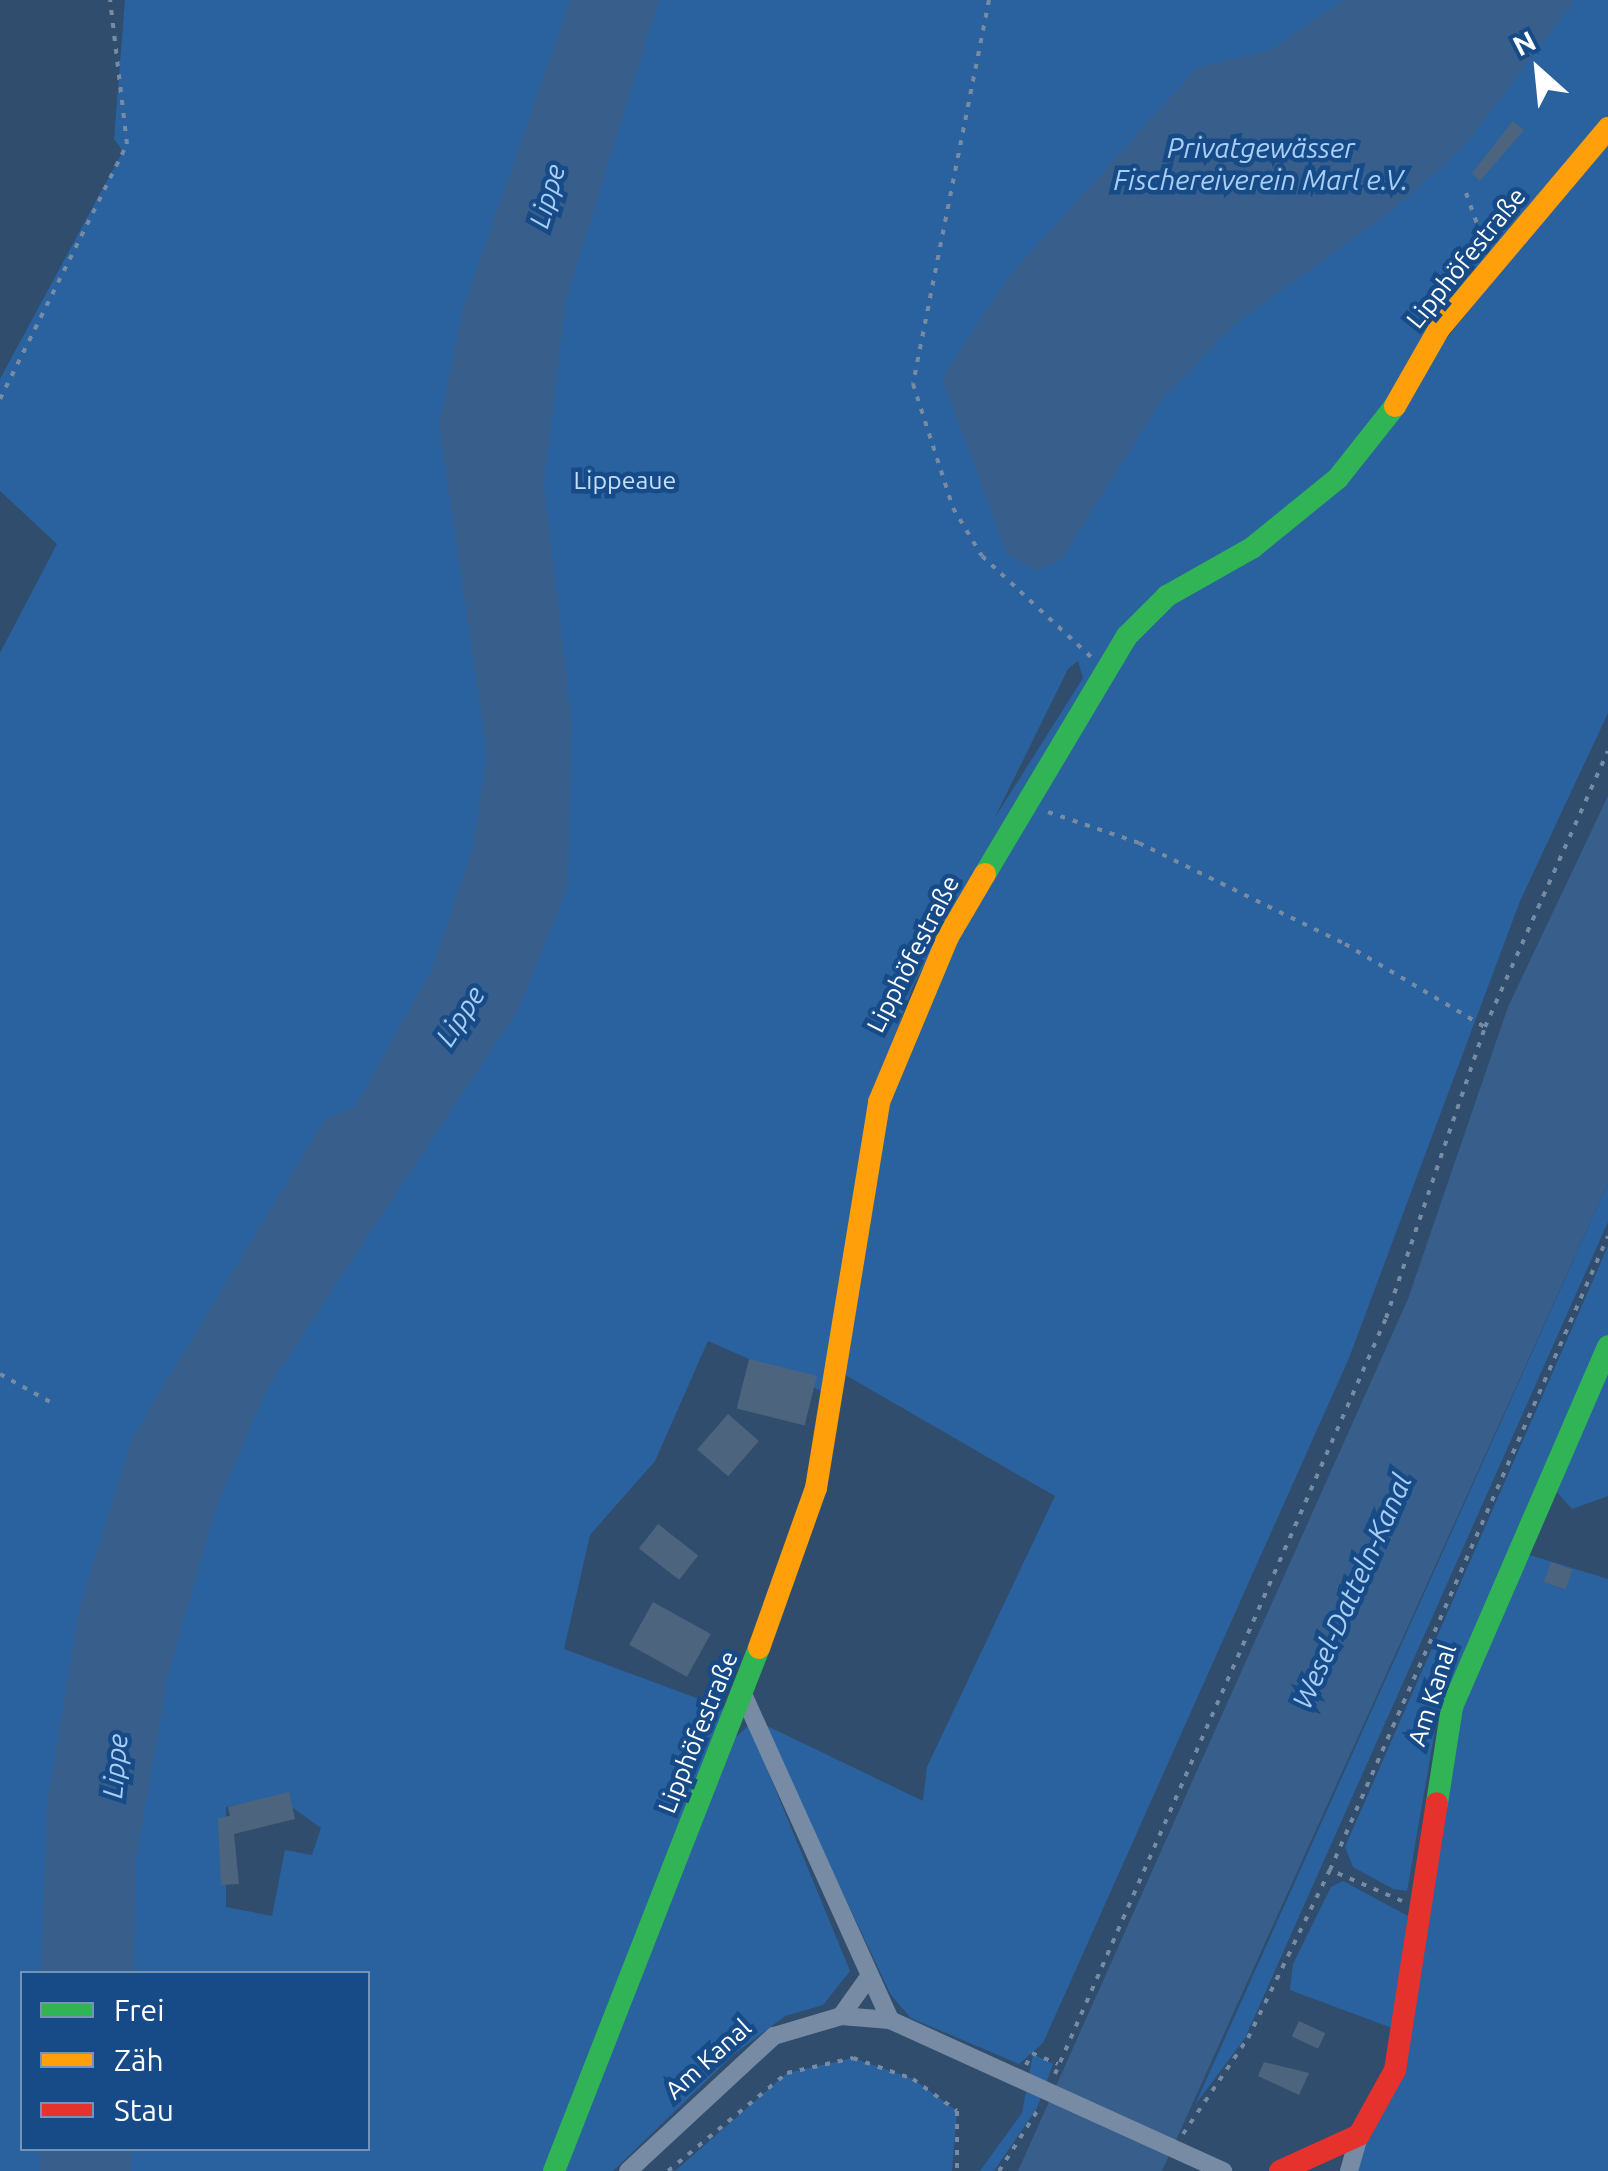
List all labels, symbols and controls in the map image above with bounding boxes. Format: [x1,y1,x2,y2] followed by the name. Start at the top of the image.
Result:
[1488,20,1588,120] north arrow
[1508,24,1540,61] text: N
[1114,131,1408,197] water label: Privatgewässer Fischereiverein Marl e.V.
[522,160,572,232] water label: Lippe
[1400,182,1532,334] street label: Lipphöfestraße
[574,465,676,495] park label: Lippeaue
[861,871,965,1037] street label: Lipphöfestraße
[428,980,492,1052] water label: Lippe
[1285,1468,1419,1714] water label: Wesel-Datteln-Kanal
[1401,1640,1463,1750] street label: Am Kanal
[652,1647,744,1817] street label: Lipphöfestraße
[95,1732,135,1800] water label: Lippe
[20,1971,370,2151] legend
[114,1993,164,2027] text: Frei
[659,2013,757,2105] street label: Am Kanal
[114,2043,164,2077] text: Zäh
[114,2093,174,2127] text: Stau

